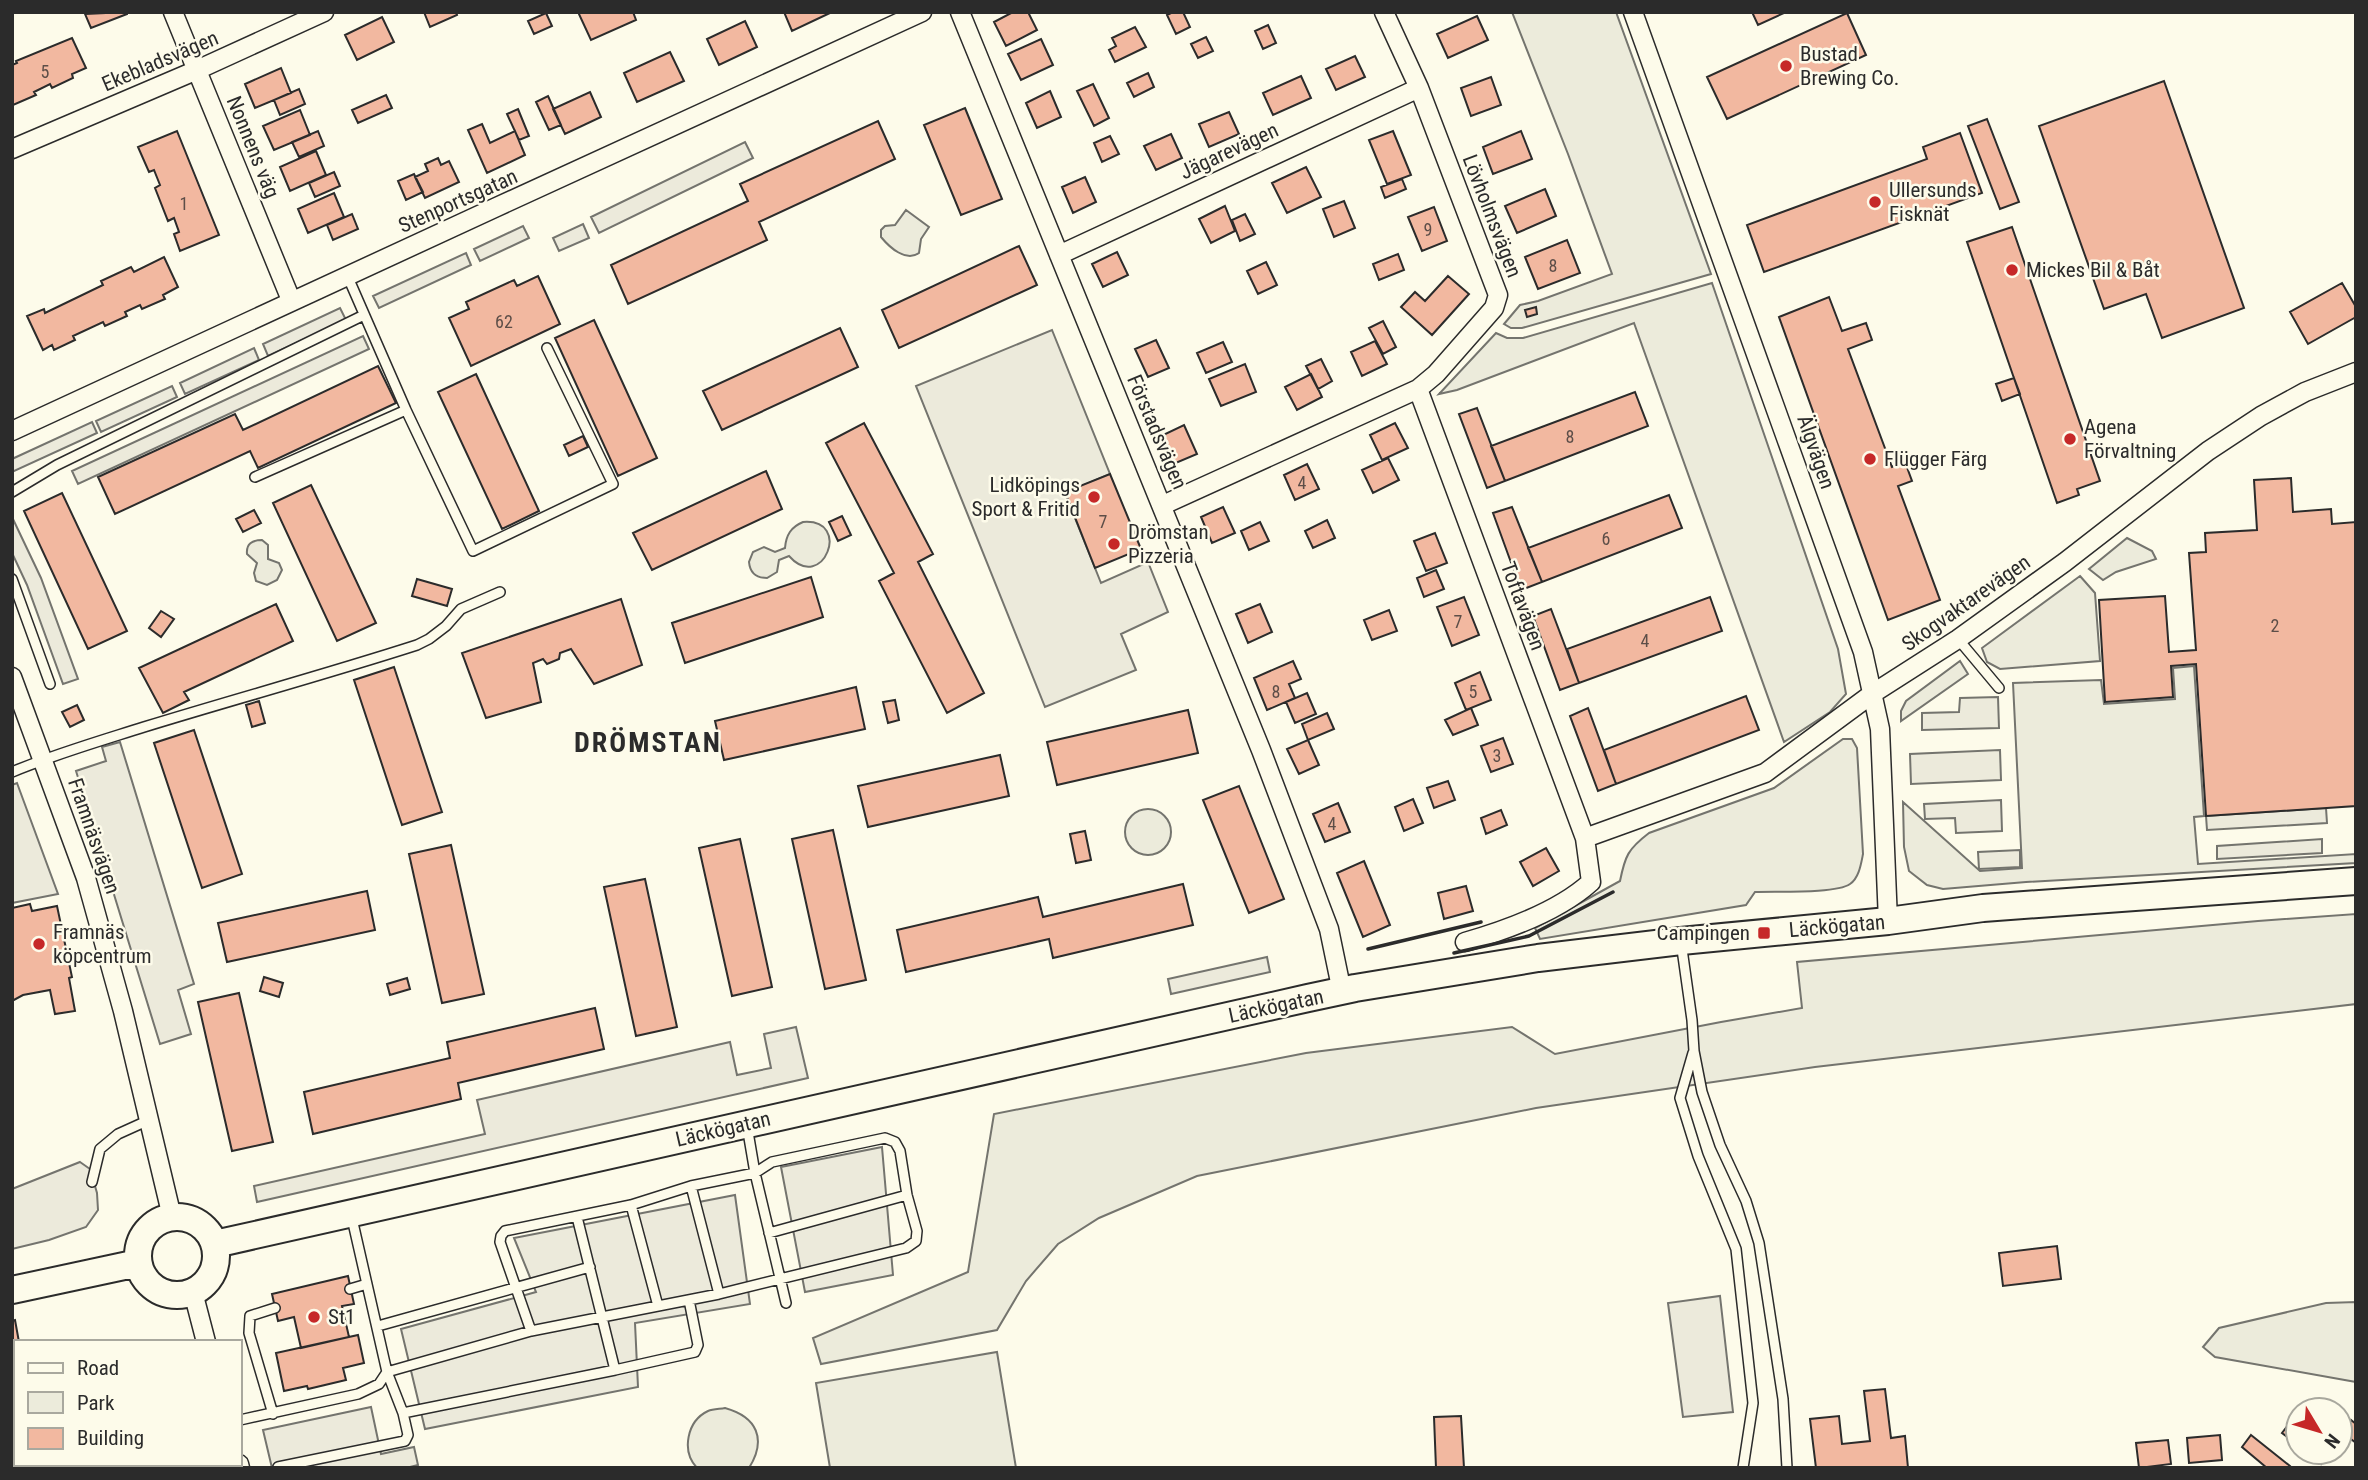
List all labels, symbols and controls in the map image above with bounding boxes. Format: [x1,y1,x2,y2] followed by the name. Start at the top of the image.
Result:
[98,26,222,96] street label: Ekebladsvägen
[1800,42,1899,90] place label: Bustad Brewing Co.
[1778,58,1794,74] marker: Bustad Brewing Co.
[41,61,50,82] house number: 5
[222,93,284,201] street label: Nonnens väg
[1176,118,1282,184] street label: Jägarevägen
[1458,151,1526,281] street label: Lövholmsvägen
[395,164,521,238] street label: Stenportsgatan
[1889,178,1977,226] place label: Ullersunds Fisknät
[180,193,188,214] house number: 1
[1867,194,1883,210] marker: Ullersunds Fisknät
[1424,219,1432,240] house number: 9
[1549,255,1557,276] house number: 8
[2026,258,2160,282] place label: Mickes Bil & Båt
[2004,262,2020,278] marker: Mickes Bil & Båt
[495,311,513,332] house number: 62
[1122,371,1192,493] street label: Förstadsvägen
[1792,412,1840,492] street label: Älgvägen
[2084,415,2176,463] place label: Agena Förvaltning
[1566,426,1574,447] house number: 8
[2062,431,2078,447] marker: Agena Förvaltning
[1884,447,1987,471] place label: Flügger Färg
[1862,451,1878,467] marker: Flügger Färg
[1298,472,1307,493] house number: 4
[972,473,1080,521] place label: Lidköpings Sport & Fritid
[1086,489,1102,505] marker: Lidköpings Sport & Fritid
[1099,511,1108,532] house number: 7
[1128,520,1209,568] place label: Drömstan Pizzeria
[1602,528,1610,549] house number: 6
[1106,536,1122,552] marker: Drömstan Pizzeria
[1897,550,2035,656] street label: Skogvaktarevägen
[1496,558,1550,654] street label: Toftavägen
[1454,611,1463,632] house number: 7
[2271,615,2280,636] house number: 2
[1641,630,1650,651] house number: 4
[1272,681,1280,702] house number: 8
[1469,681,1478,702] house number: 5
[574,726,722,759] district label: DRÖMSTAN
[1493,745,1501,766] house number: 3
[63,775,125,897] street label: Framnäsvägen
[1328,813,1337,834] house number: 4
[1788,910,1886,942] street label: Läckögatan
[53,920,152,968] place label: Framnäs köpcentrum
[1657,921,1750,945] place label: Campingen
[1756,925,1772,941] marker: Campingen
[31,936,47,952] marker: Framnäs köpcentrum
[1226,984,1326,1028] street label: Läckögatan
[673,1106,773,1152] street label: Läckögatan
[328,1305,355,1329] place label: St1
[306,1309,322,1325] marker: St1
[14,1340,242,1466] legend
[77,1356,119,1380] text: Road
[77,1391,115,1415] text: Park
[2284,1396,2354,1466] north arrow
[77,1426,144,1450] text: Building
[2319,1429,2345,1453] text: N

